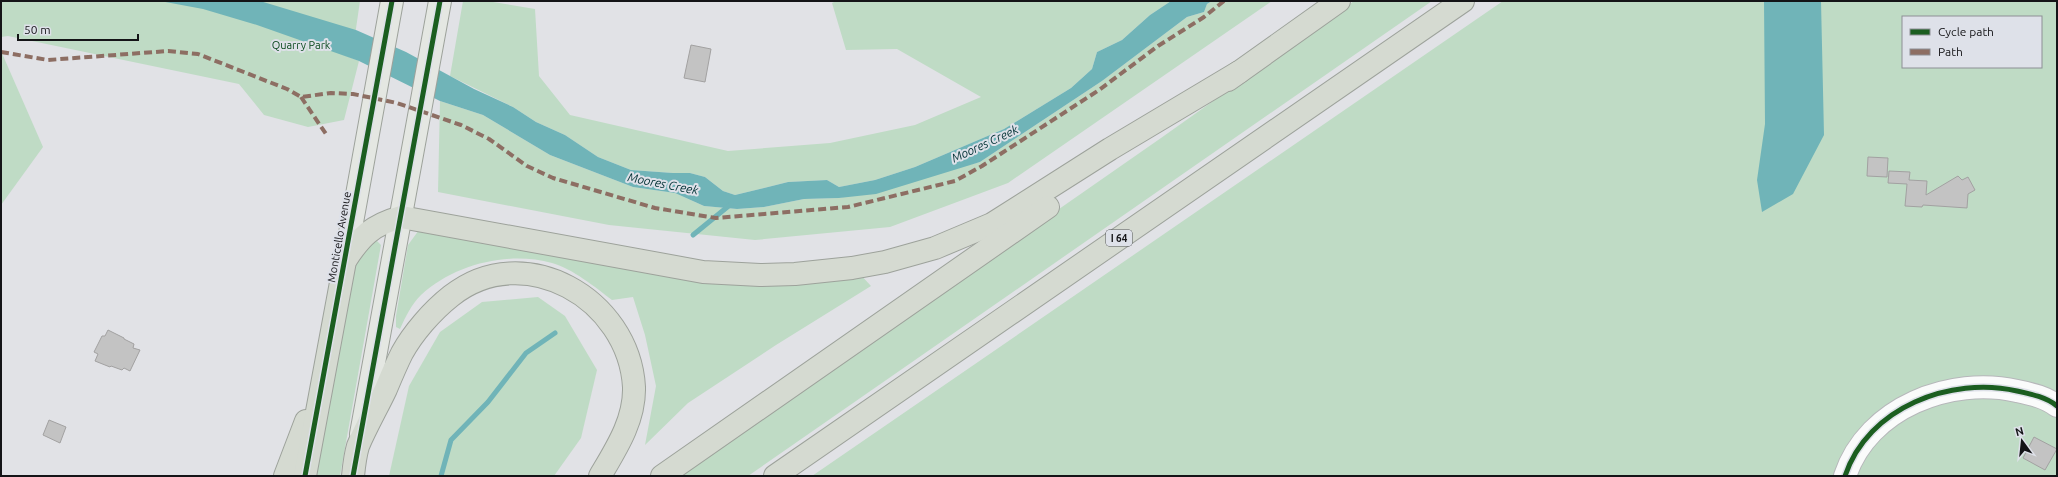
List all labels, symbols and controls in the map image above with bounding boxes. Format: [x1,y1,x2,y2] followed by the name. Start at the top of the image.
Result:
[18,16,138,42] scale bar
[1902,16,2042,68] legend
[24,23,51,36] text: 50 m
[1938,25,1994,38] text: Cycle path
[272,39,331,51] park label: Quarry Park
[1938,45,1963,58] text: Path
[949,122,1021,165] water label: Moores Creek
[627,170,700,197] water label: Moores Creek
[325,191,353,283] street label: Monticello Avenue
[1106,230,1132,246] road number: I 64
[2002,421,2042,461] north arrow
[2014,424,2025,438] text: N

